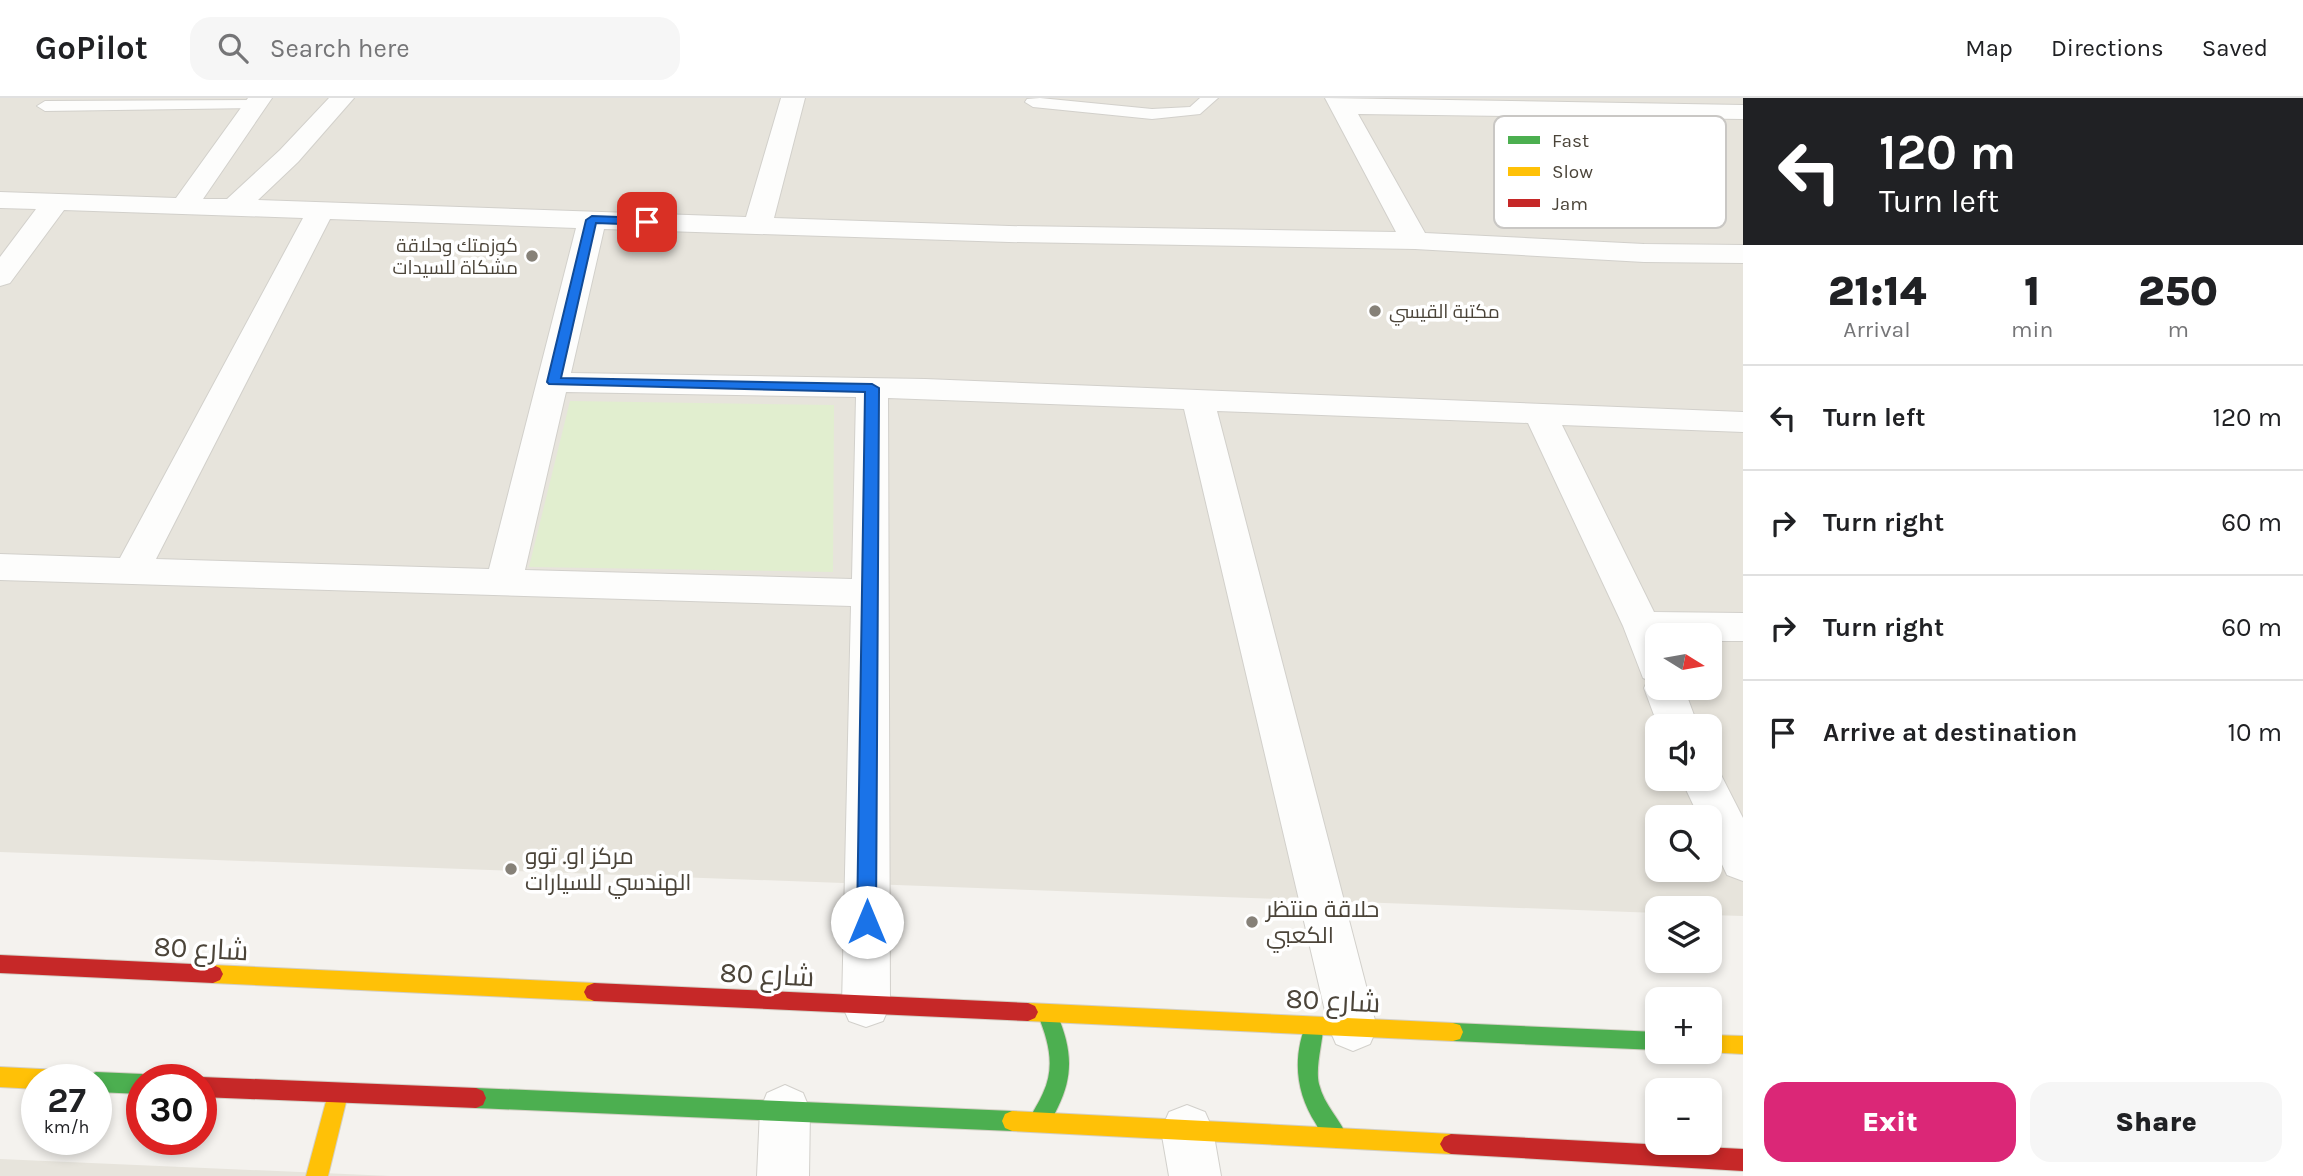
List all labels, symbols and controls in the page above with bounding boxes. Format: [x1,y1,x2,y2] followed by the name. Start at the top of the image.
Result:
[190,17,680,80] search box
[35,29,148,67] text: GoPilot
[214,29,252,67] icon: search
[270,33,410,64] text: Search here
[1965,34,2013,62] text: Map
[2051,34,2164,62] text: Directions
[2202,34,2268,62] text: Saved
[1494,116,1726,228] legend
[1879,124,2016,181] text: 120 m
[1764,126,1855,217] icon: left
[1552,130,1589,152] text: Fast
[1552,161,1593,183] text: Slow
[1879,183,1999,220] text: Turn left
[617,192,677,252] pin
[1552,193,1588,215] text: Jam
[628,203,666,241] icon: arrive
[392,235,518,279] place label: كوزمتك وحلاقة مشكاة للسيدات
[524,248,540,264] marker: كوزمتك وحلاقة مشكاة للسيدات
[1828,266,1926,316] text: 21:14
[2024,266,2040,316] text: 1
[2138,266,2218,316] text: 250
[1389,301,1500,326] place label: مكتبة القيسي
[1367,303,1383,319] marker: مكتبة القيسي
[1843,316,1911,343] text: Arrival
[2011,316,2053,343] text: min
[2167,316,2189,343] text: m
[1764,399,1802,437] icon: left
[1823,402,1925,433] text: Turn left
[2212,402,2282,433] text: 120 m
[1764,504,1802,542] icon: right
[1823,507,1944,538] text: Turn right
[2221,507,2282,538] text: 60 m
[1764,609,1802,647] icon: right
[1823,612,1944,643] text: Turn right
[2221,612,2282,643] text: 60 m
[1645,623,1722,700] north arrow
[1645,623,1722,1155] map controls
[1645,714,1722,791] button: sound
[1764,714,1802,752] icon: arrive
[1823,717,2077,748] text: Arrive at destination
[2227,717,2282,748] text: 10 m
[1645,805,1722,882] button: search
[525,843,691,899] place label: مركز او. توو الهندسي للسيارات
[503,861,519,877] marker: مركز او. توو الهندسي للسيارات
[830,885,904,959] position arrow
[1264,896,1379,953] place label: حلاقة منتظر الكعبي
[1645,896,1722,973] button: layers
[1244,914,1260,930] marker: حلاقة منتظر الكعبي
[153,930,249,969] street label: شارع 80
[719,956,815,995] street label: شارع 80
[1285,982,1381,1021] street label: شارع 80
[1645,987,1722,1064] button: +
[126,1064,217,1155] speed limit sign: 30
[1645,1078,1722,1155] button: −
[47,1080,86,1121] text: 27
[1764,1082,2016,1162] button: Exit
[2030,1082,2282,1162] button: Share
[44,1116,89,1138] text: km/h

